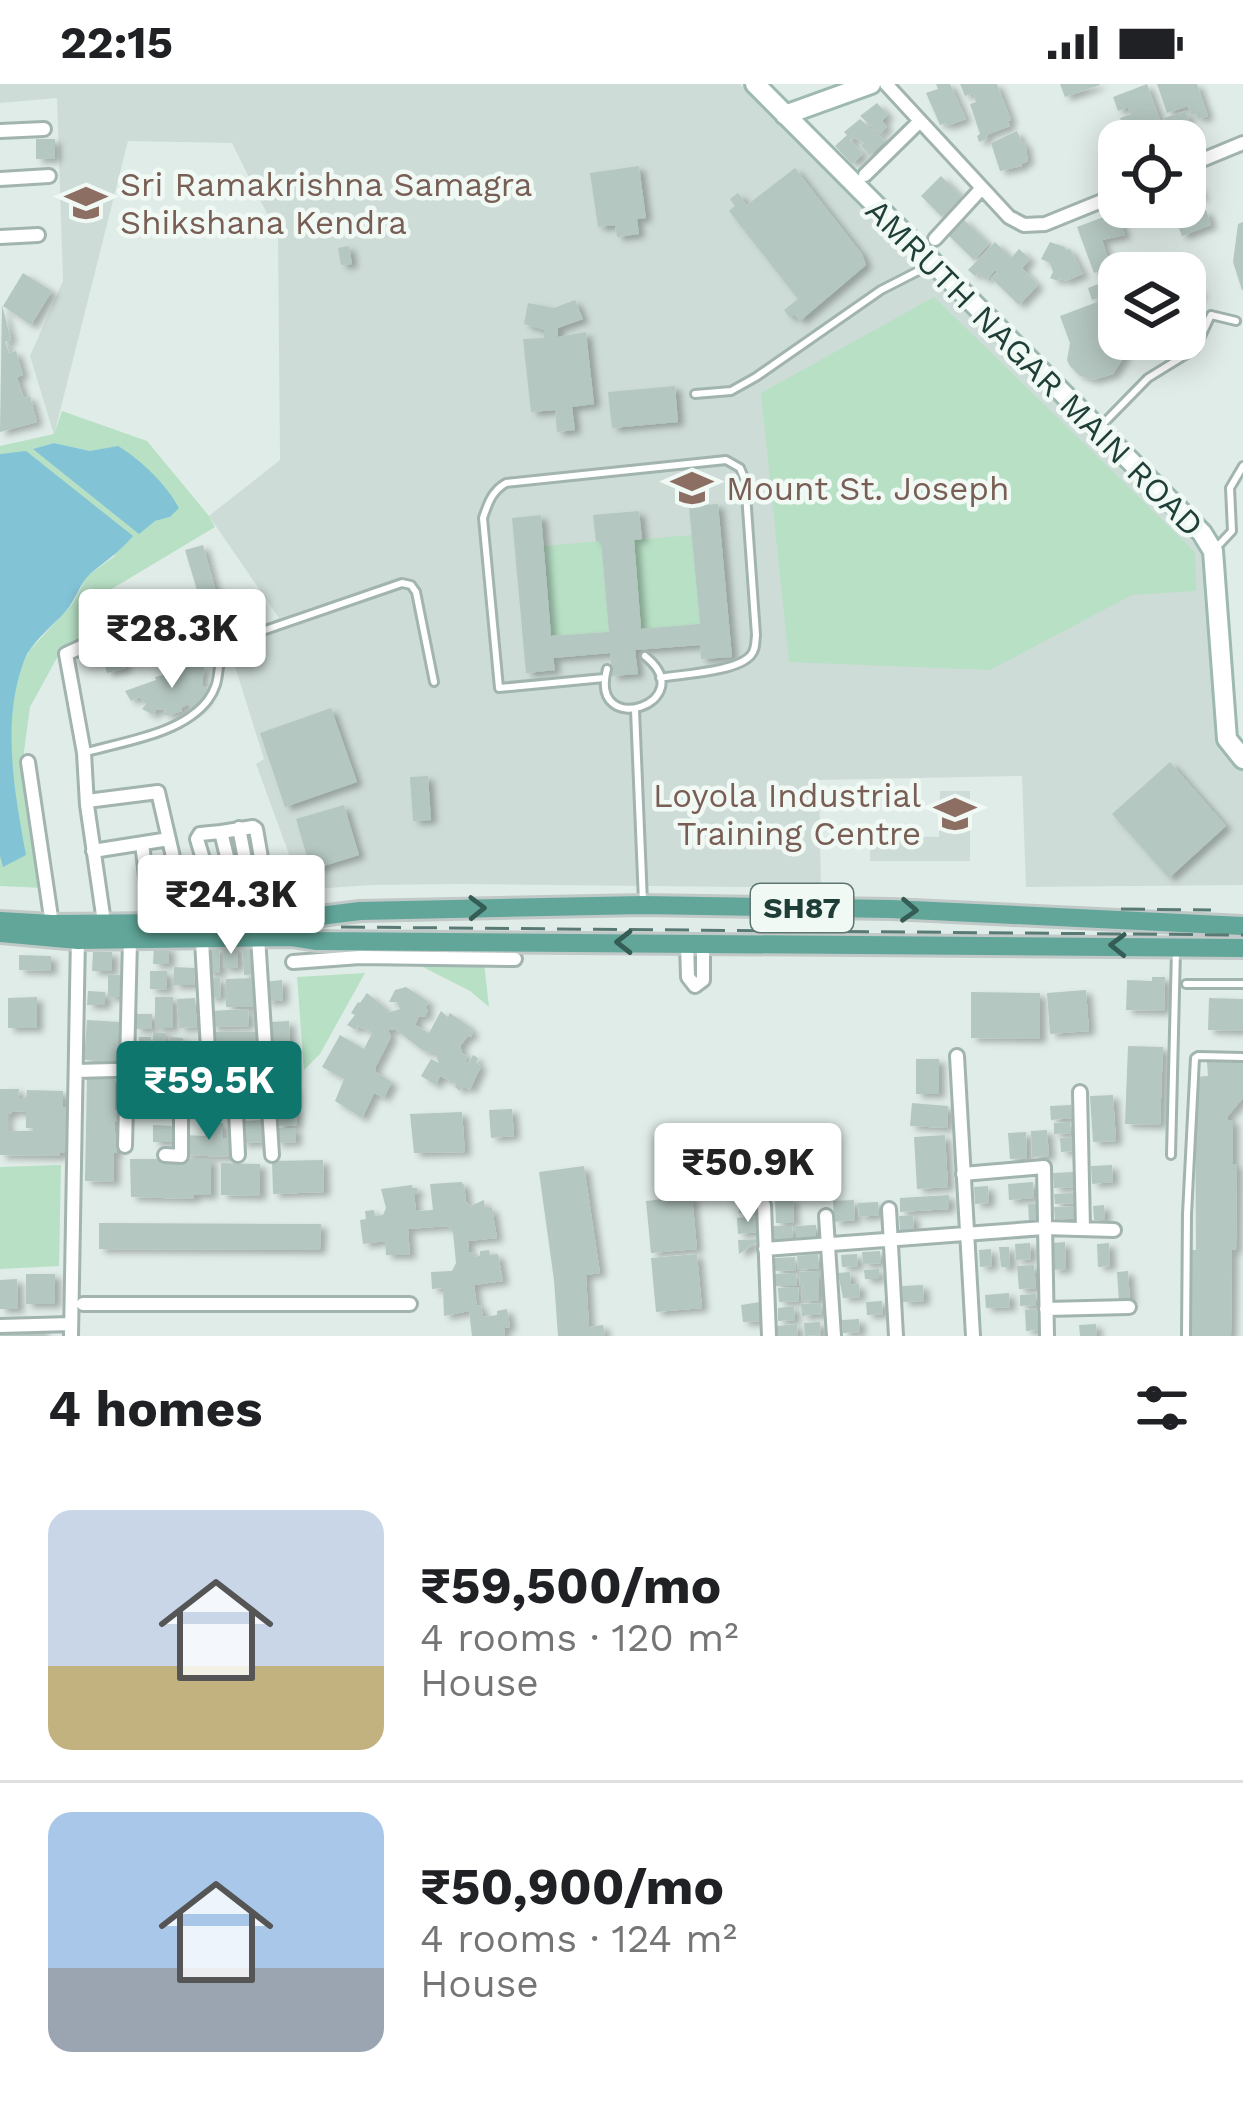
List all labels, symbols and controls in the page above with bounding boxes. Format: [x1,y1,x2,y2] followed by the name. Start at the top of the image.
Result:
[60,16,173,69] text: 22:15
[1098,120,1206,360] map controls
[1098,120,1206,228] button: locate
[120,165,532,242] place label: Sri Ramakrishna Samagra Shikshana Kendra
[63,180,109,226] school or university icon: Sri Ramakrishna Samagra Shikshana Kendra
[858,190,1212,544] street label: AMRUTH NAGAR MAIN ROAD
[1098,252,1206,360] button: layers
[669,465,715,511] school or university icon: Mount St. Joseph
[726,469,1009,508] place label: Mount St. Joseph
[74,589,270,691] pin: ₹28.3K
[106,605,238,650] text: ₹28.3K
[653,776,921,853] place label: Loyola Industrial Training Centre
[932,791,978,837] school or university icon: Loyola Industrial Training Centre
[133,855,329,957] pin: ₹24.3K
[165,871,297,916] text: ₹24.3K
[751,884,853,932] road number: SH87
[469,895,487,921] one-way arrow
[900,897,919,923] one-way arrow
[614,929,632,955] one-way arrow
[1108,933,1127,959] one-way arrow
[111,1041,307,1143] pin: ₹59.5K
[143,1057,275,1102] text: ₹59.5K
[650,1123,846,1225] pin: ₹50.9K
[681,1139,815,1184] text: ₹50.9K
[1129,1375,1195,1441] icon: filters
[48,1379,262,1438] text: 4 homes
[420,1556,721,1615] text: ₹59,500/mo
[144,1558,288,1702] icon: home
[420,1615,738,1660] text: 4 rooms · 120 m²
[420,1660,539,1705] text: House
[420,1857,724,1916] text: ₹50,900/mo
[144,1860,288,2004] icon: home
[420,1916,737,1961] text: 4 rooms · 124 m²
[420,1961,539,2006] text: House

